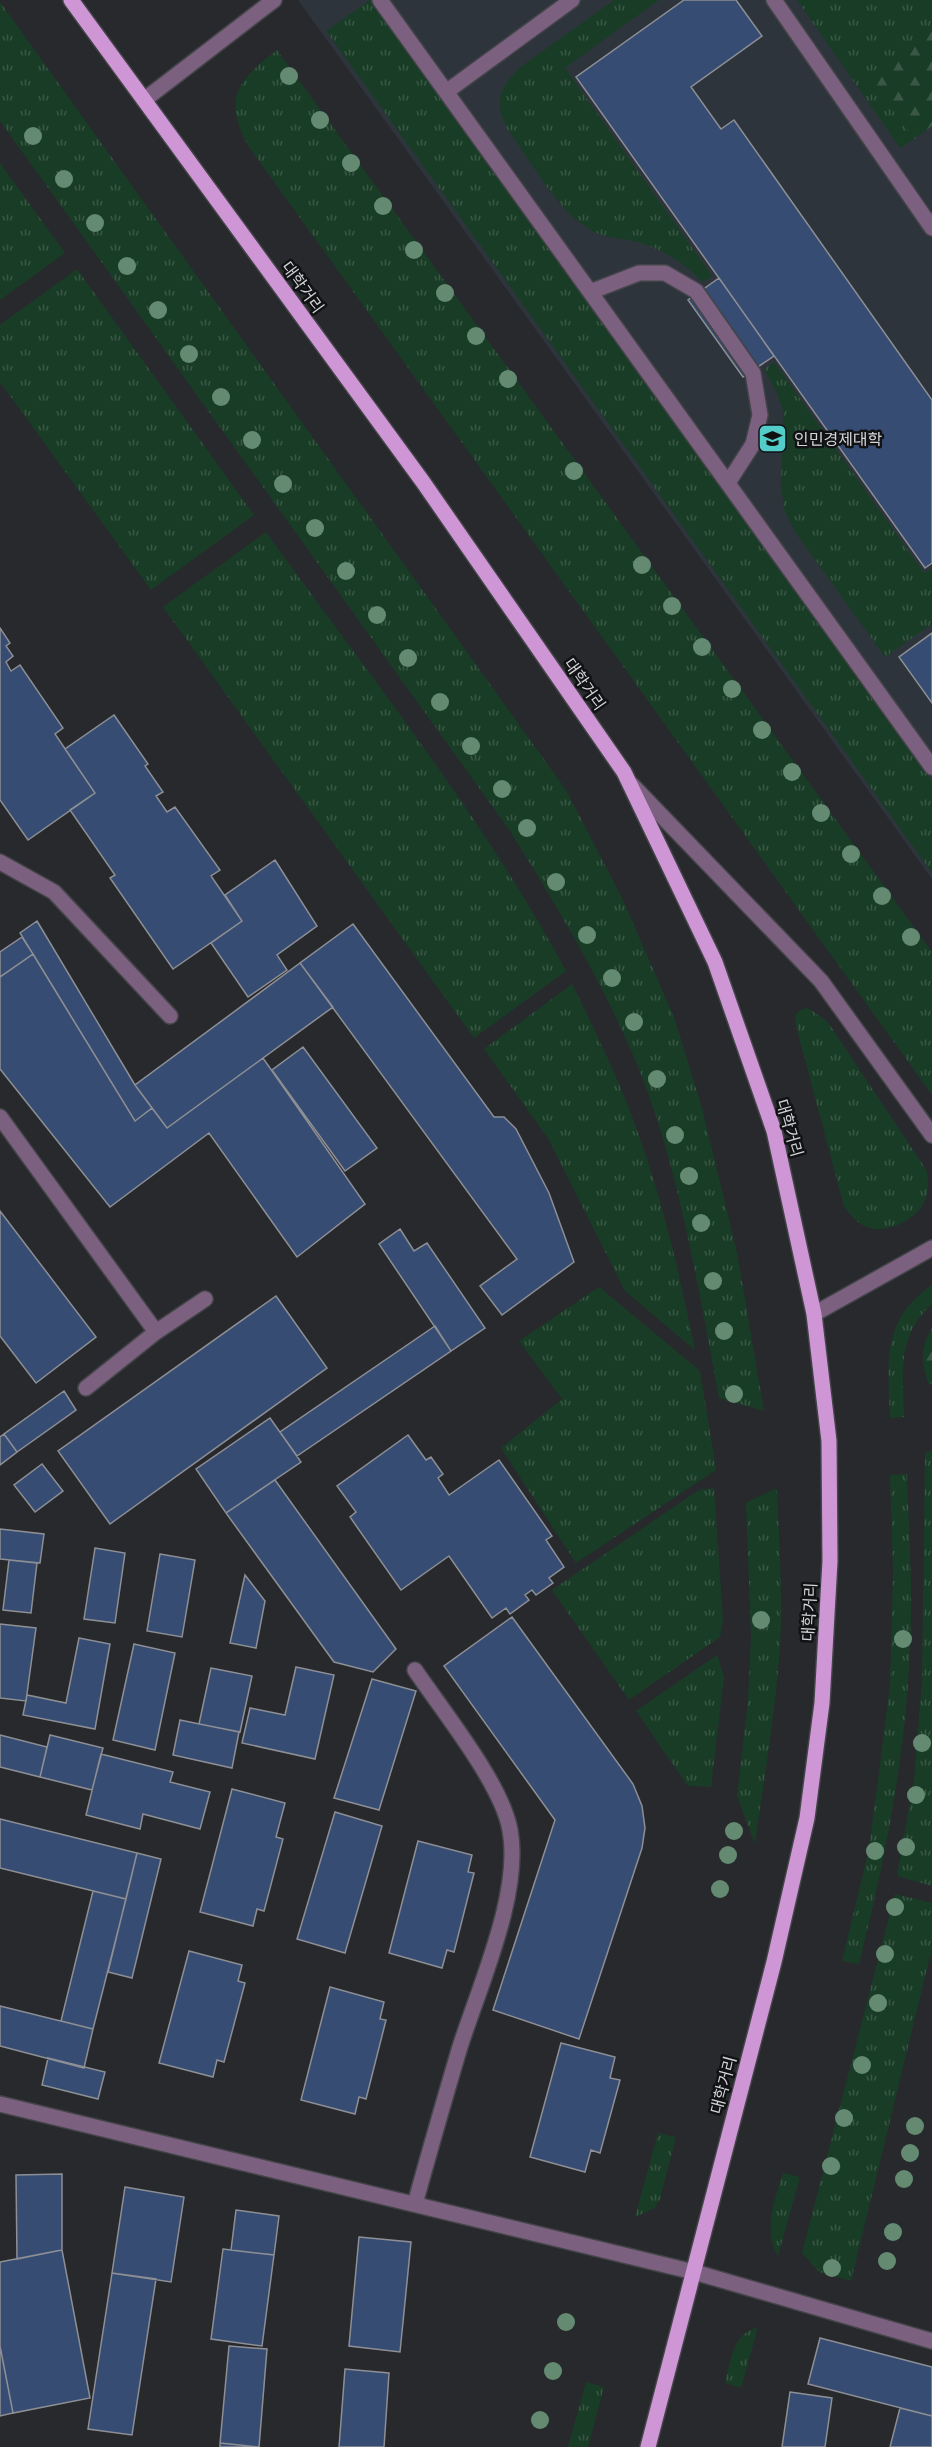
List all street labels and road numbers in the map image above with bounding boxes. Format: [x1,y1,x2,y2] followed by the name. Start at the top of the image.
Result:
[276,257,328,318] street label: 대학거리
[558,654,610,715] street label: 대학거리
[770,1097,808,1160] street label: 대학거리
[797,1582,823,1642] street label: 대학거리
[706,2054,742,2117] street label: 대학거리

